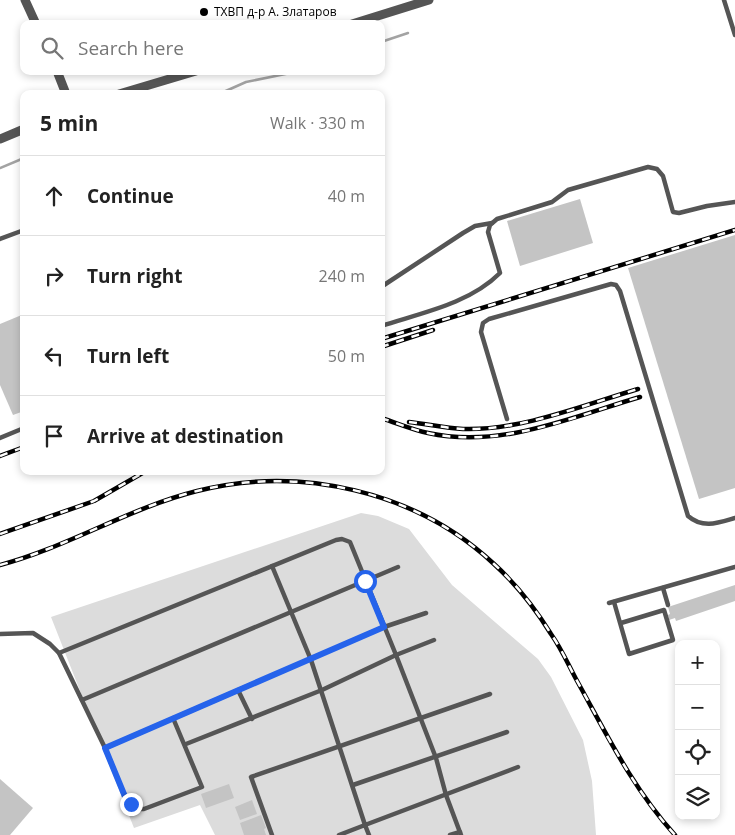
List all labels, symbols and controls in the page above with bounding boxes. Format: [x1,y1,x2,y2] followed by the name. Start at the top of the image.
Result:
[214,3,337,20] place label: ТХВП д-р А. Златаров
[198,6,210,18] marker: ТХВП д-р А. Златаров
[20,20,385,75] search box
[38,34,66,62] icon: search
[78,35,184,61] text: Search here
[40,109,98,137] text: 5 min
[270,112,365,134] text: Walk · 330 m
[40,182,68,210] icon: ahead
[87,183,174,209] text: Continue
[328,185,365,207] text: 40 m
[40,262,68,290] icon: right
[87,263,182,289] text: Turn right
[319,265,365,287] text: 240 m
[40,342,68,370] icon: left
[87,343,169,369] text: Turn left
[328,345,365,367] text: 50 m
[40,422,68,450] icon: arrive
[87,423,284,449] text: Arrive at destination
[354,570,377,593] route start
[675,640,720,820] map controls
[675,640,720,685] button: +
[675,685,720,730] button: −
[675,730,720,775] button: locate
[675,775,720,820] button: layers
[120,793,143,816] route end

